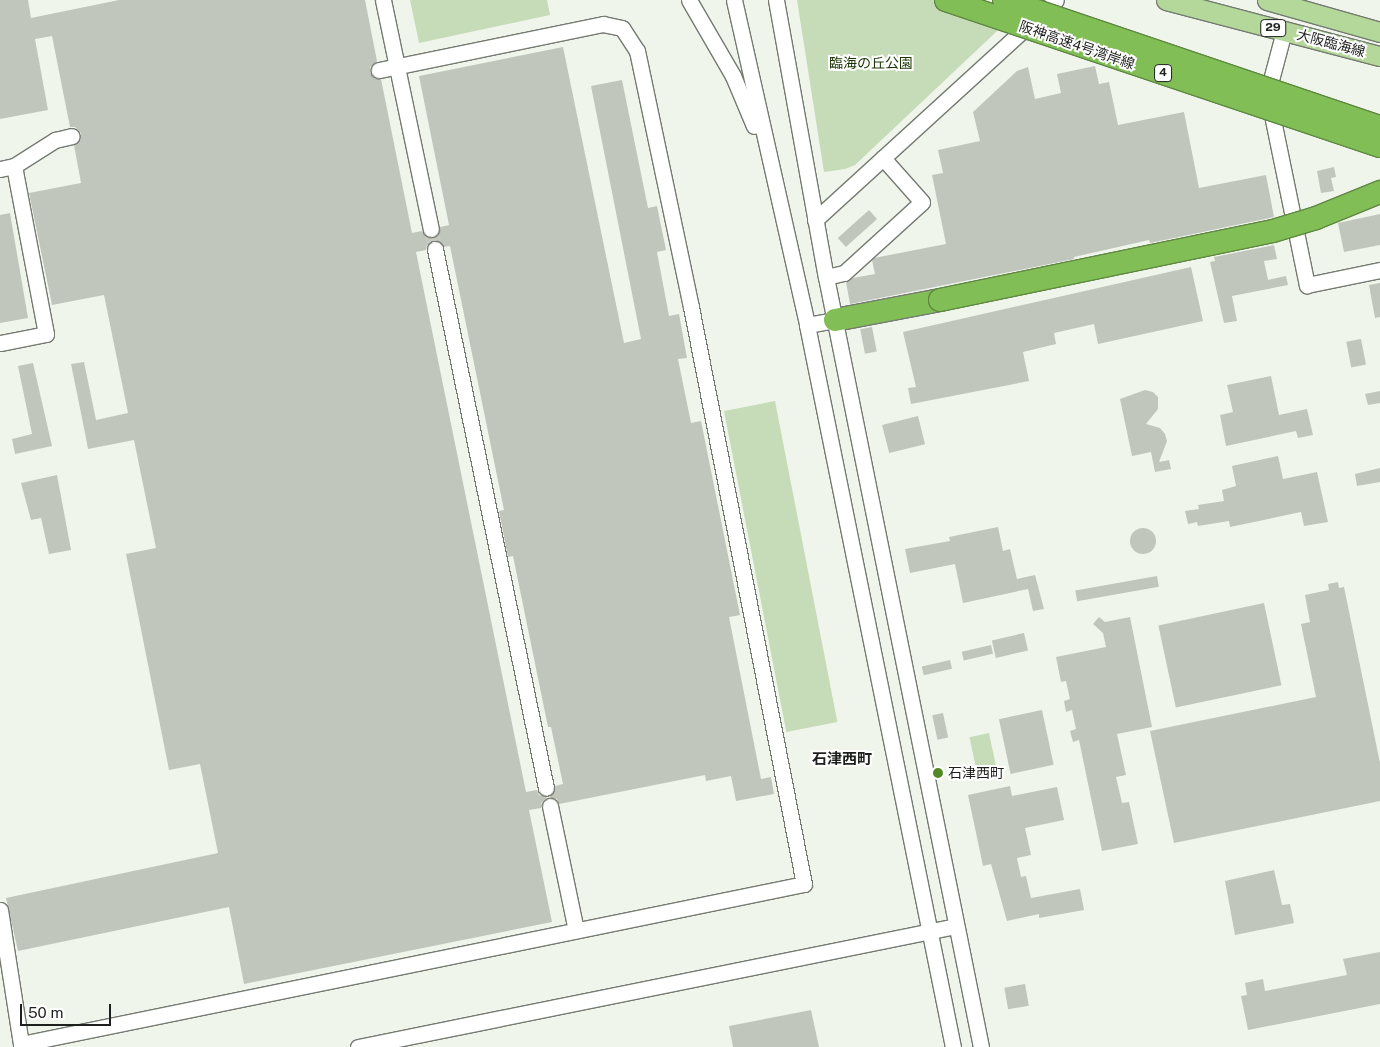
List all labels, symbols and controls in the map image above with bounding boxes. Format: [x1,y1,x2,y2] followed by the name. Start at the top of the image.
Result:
[1017,17,1137,73] street label: 阪神高速4号湾岸線
[1259,18,1287,38] road number: 29
[1295,26,1367,60] street label: 大阪臨海線
[829,55,913,71] park label: 臨海の丘公園
[1153,64,1173,82] road number: 4
[812,750,872,768] district label: 石津西町
[948,765,1004,781] place label: 石津西町
[932,767,944,779] marker: 石津西町
[22,994,114,1026] scale bar
[28,1004,63,1021] text: 50 m

